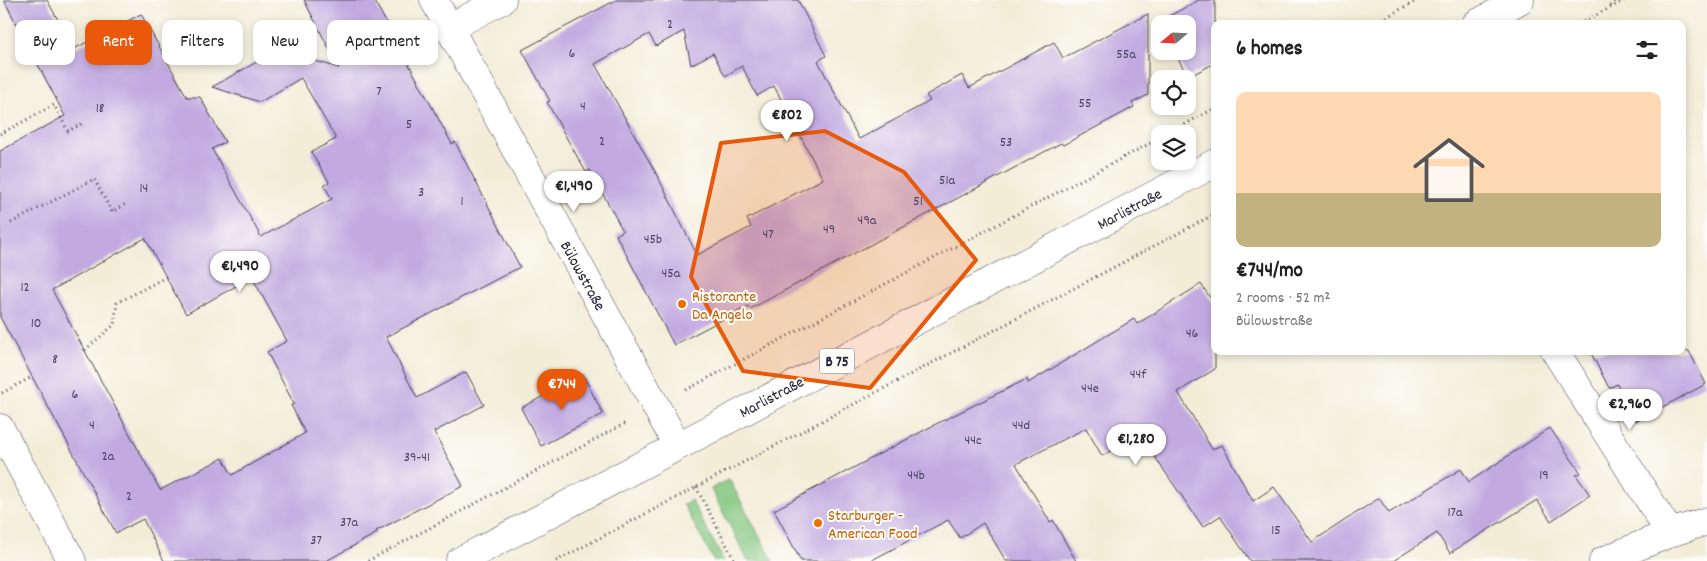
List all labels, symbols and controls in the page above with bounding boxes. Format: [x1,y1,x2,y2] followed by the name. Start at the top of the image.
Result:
[667,15,673,35] house number: 2
[1151,15,1196,60] north arrow
[1151,15,1196,170] map controls
[15,20,75,65] chip: Buy
[85,20,152,65] chip: Rent
[162,20,243,65] chip: Filters
[253,20,317,65] chip: New
[327,20,438,65] chip: Apartment
[1236,35,1303,65] text: 6 homes
[1633,36,1661,64] icon: filters
[569,44,576,64] house number: 6
[1116,45,1136,65] house number: 55a
[1151,70,1196,115] button: locate
[376,82,382,102] house number: 7
[1079,94,1091,114] house number: 55
[580,97,586,117] house number: 4
[96,99,105,119] house number: 18
[757,100,817,142] pin: €802
[771,104,803,127] text: €802
[406,115,412,135] house number: 5
[1151,125,1196,170] button: layers
[1404,125,1494,215] icon: home
[599,132,605,152] house number: 2
[1000,133,1012,153] house number: 53
[533,170,615,213] pin: €1,490
[939,171,955,191] house number: 51a
[555,175,593,198] text: €1,490
[140,179,148,199] house number: 14
[418,183,424,203] house number: 3
[1094,184,1167,237] street label: Marlistraße
[460,192,464,212] house number: 1
[913,192,923,212] house number: 51
[858,211,877,231] house number: 49a
[823,220,835,240] house number: 49
[762,225,774,245] house number: 47
[644,230,662,250] house number: 45b
[553,237,610,315] street label: Bülowstraße
[199,250,281,293] pin: €1,490
[221,255,259,278] text: €1,490
[1236,257,1303,287] text: €744/mo
[662,264,681,284] house number: 45a
[20,278,30,298] house number: 12
[692,286,756,327] place label: Ristorante Da Angelo
[1236,287,1330,310] text: 2 rooms · 52 m²
[676,298,688,310] marker: Ristorante Da Angelo
[1236,310,1312,333] text: Bülowstraße
[31,314,41,334] house number: 10
[1186,324,1198,344] house number: 46
[820,348,854,374] road number: B 75
[52,350,58,370] house number: 8
[1130,365,1147,385] house number: 44f
[532,368,592,411] pin: €744
[736,372,809,425] street label: Marlistraße
[548,373,576,396] text: €744
[1081,379,1099,399] house number: 44e
[72,385,79,405] house number: 6
[1589,388,1671,431] pin: €2,960
[1609,393,1651,416] text: €2,960
[89,416,95,436] house number: 4
[1012,416,1030,436] house number: 44d
[1095,424,1177,466] pin: €1,280
[1117,428,1155,451] text: €1,280
[964,431,982,451] house number: 44c
[102,447,115,467] house number: 2a
[404,448,430,468] house number: 39-41
[907,466,925,486] house number: 44b
[1539,466,1549,486] house number: 19
[126,487,132,507] house number: 2
[1448,503,1463,523] house number: 17a
[828,505,918,546] place label: Starburger - American Food
[340,513,358,533] house number: 37a
[812,517,824,529] marker: Starburger - American Food
[1271,521,1281,541] house number: 15
[310,531,322,551] house number: 37

